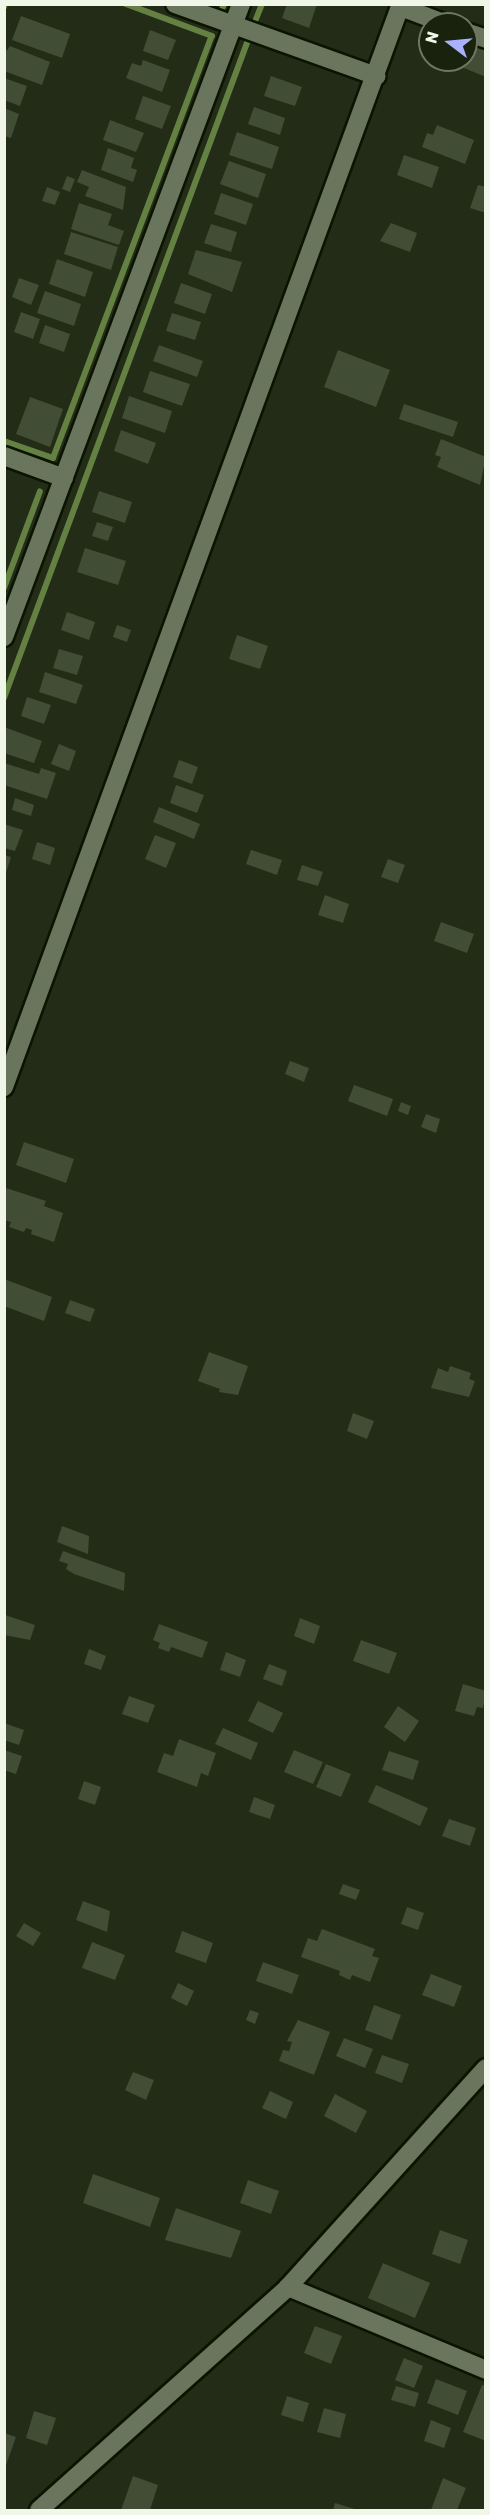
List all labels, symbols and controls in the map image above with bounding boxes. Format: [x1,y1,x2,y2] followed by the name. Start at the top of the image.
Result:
[418,12,478,72] north arrow
[421,29,443,46] text: N

